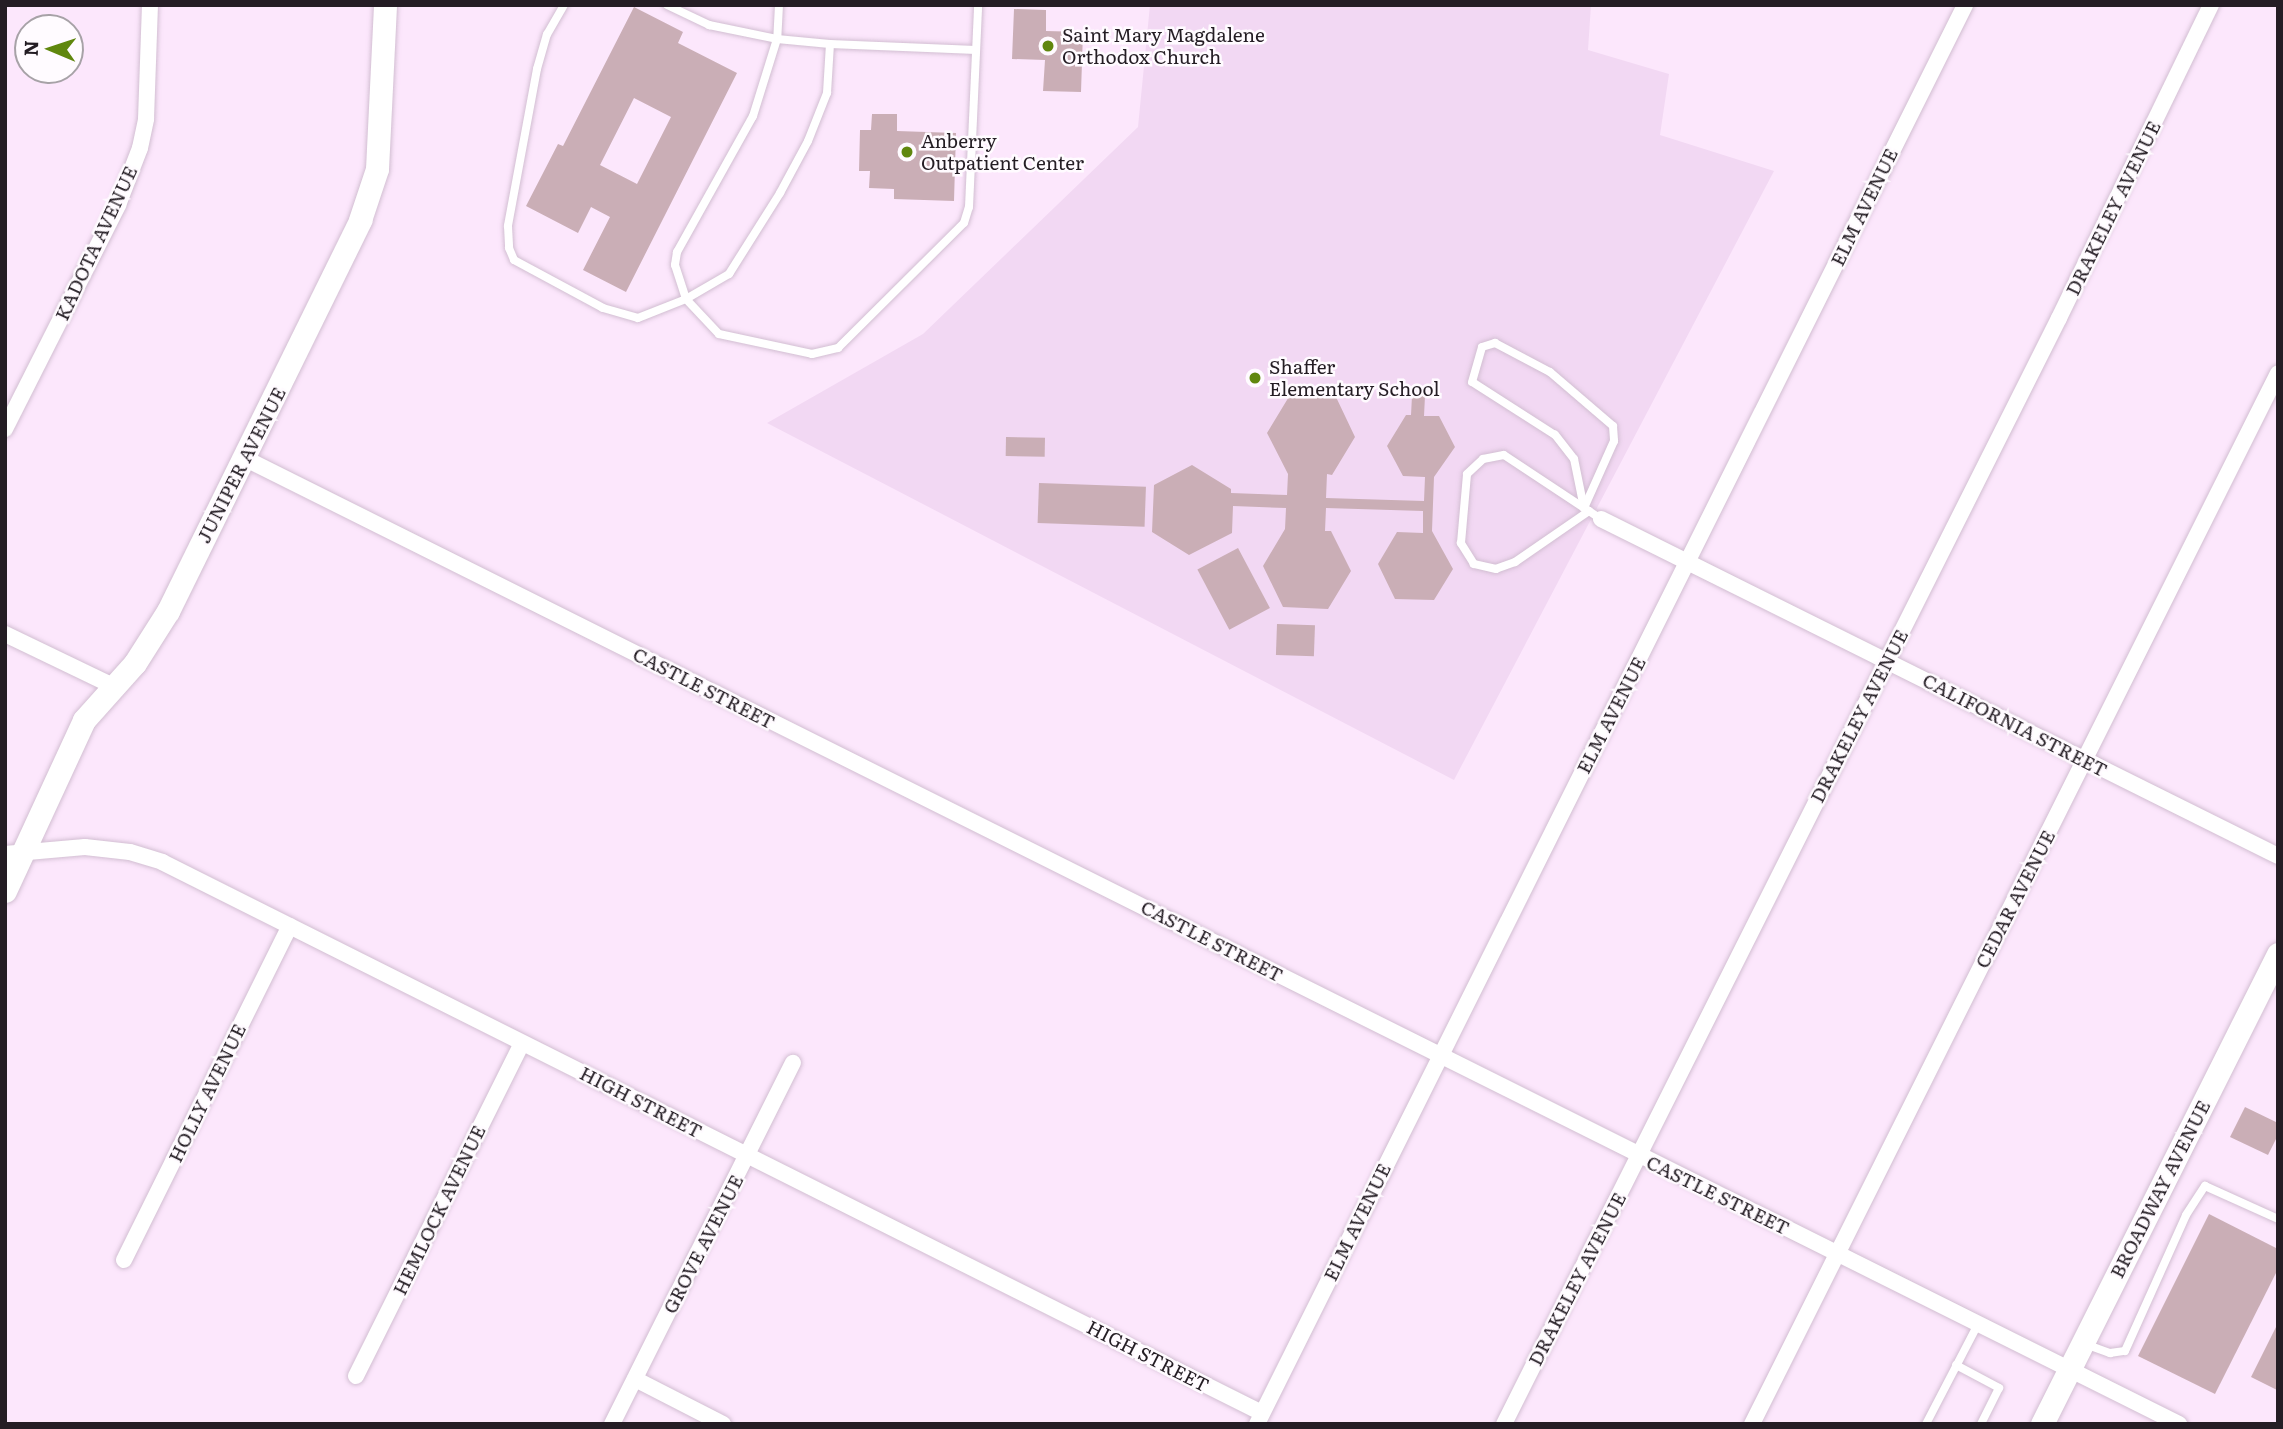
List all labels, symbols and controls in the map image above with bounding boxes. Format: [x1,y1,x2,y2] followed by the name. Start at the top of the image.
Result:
[14,14,84,84] north arrow
[1062,24,1265,68] place label: Saint Mary Magdalene Orthodox Church
[1040,38,1056,54] marker: Saint Mary Magdalene Orthodox Church
[16,40,44,57] text: N
[2061,117,2165,299] street label: DRAKELEY AVENUE
[921,130,1084,174] place label: Anberry Outpatient Center
[899,144,915,160] marker: Anberry Outpatient Center
[1826,144,1902,270] street label: ELM AVENUE
[50,162,142,324] street label: KADOTA AVENUE
[1269,356,1440,400] place label: Shaffer Elementary School
[1247,370,1263,386] marker: Shaffer Elementary School
[192,383,290,547] street label: JUNIPER AVENUE
[1805,626,1913,806] street label: DRAKELEY AVENUE
[629,642,779,734] street label: CASTLE STREET
[1572,653,1650,777] street label: ELM AVENUE
[1919,668,2111,782] street label: CALIFORNIA STREET
[1970,826,2060,972] street label: CEDAR AVENUE
[1137,895,1287,987] street label: CASTLE STREET
[164,1020,250,1166] street label: HOLLY AVENUE
[576,1061,706,1143] street label: HIGH STREET
[2105,1096,2215,1282] street label: BROADWAY AVENUE
[388,1121,490,1299] street label: HEMLOCK AVENUE
[1643,1150,1793,1240] street label: CASTLE STREET
[1319,1159,1395,1285] street label: ELM AVENUE
[658,1171,748,1317] street label: GROVE AVENUE
[1523,1189,1631,1369] street label: DRAKELEY AVENUE
[1083,1315,1213,1397] street label: HIGH STREET

